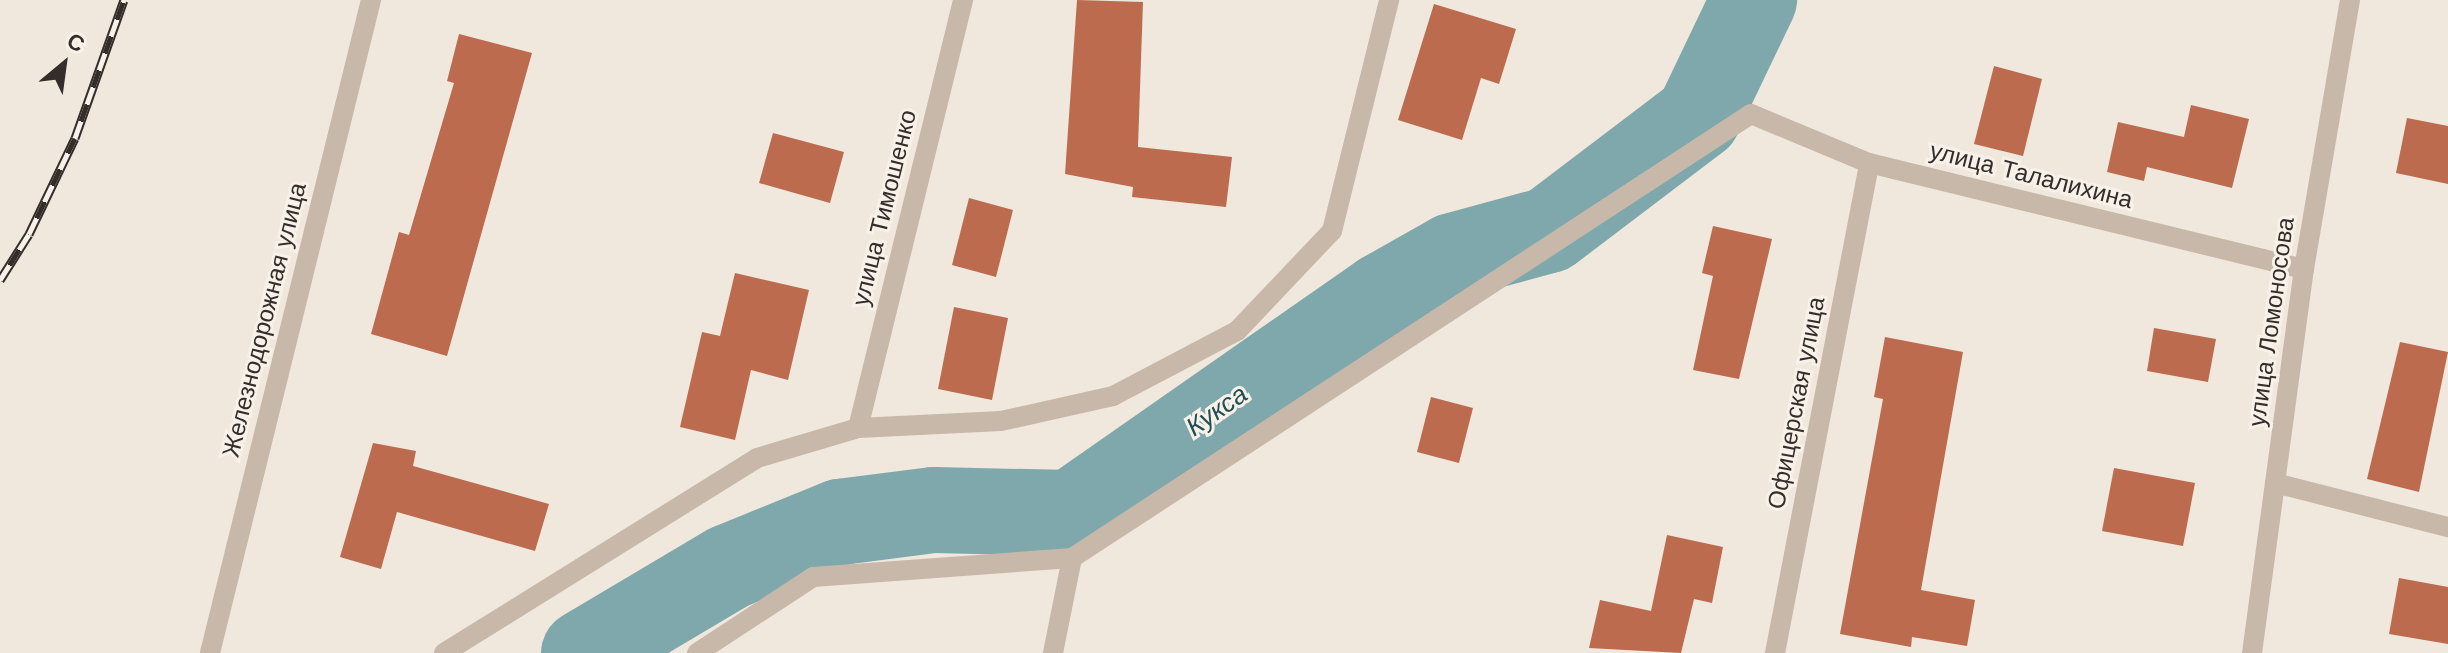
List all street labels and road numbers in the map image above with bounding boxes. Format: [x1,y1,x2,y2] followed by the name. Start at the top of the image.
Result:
[847,107,923,309] street label: улица Тимошенко
[1927,137,2135,215] street label: улица Талалихина
[217,180,313,460] street label: Железнодорожная улица
[2243,215,2301,429] street label: улица Ломоносова
[1762,294,1832,512] street label: Офицерская улица

